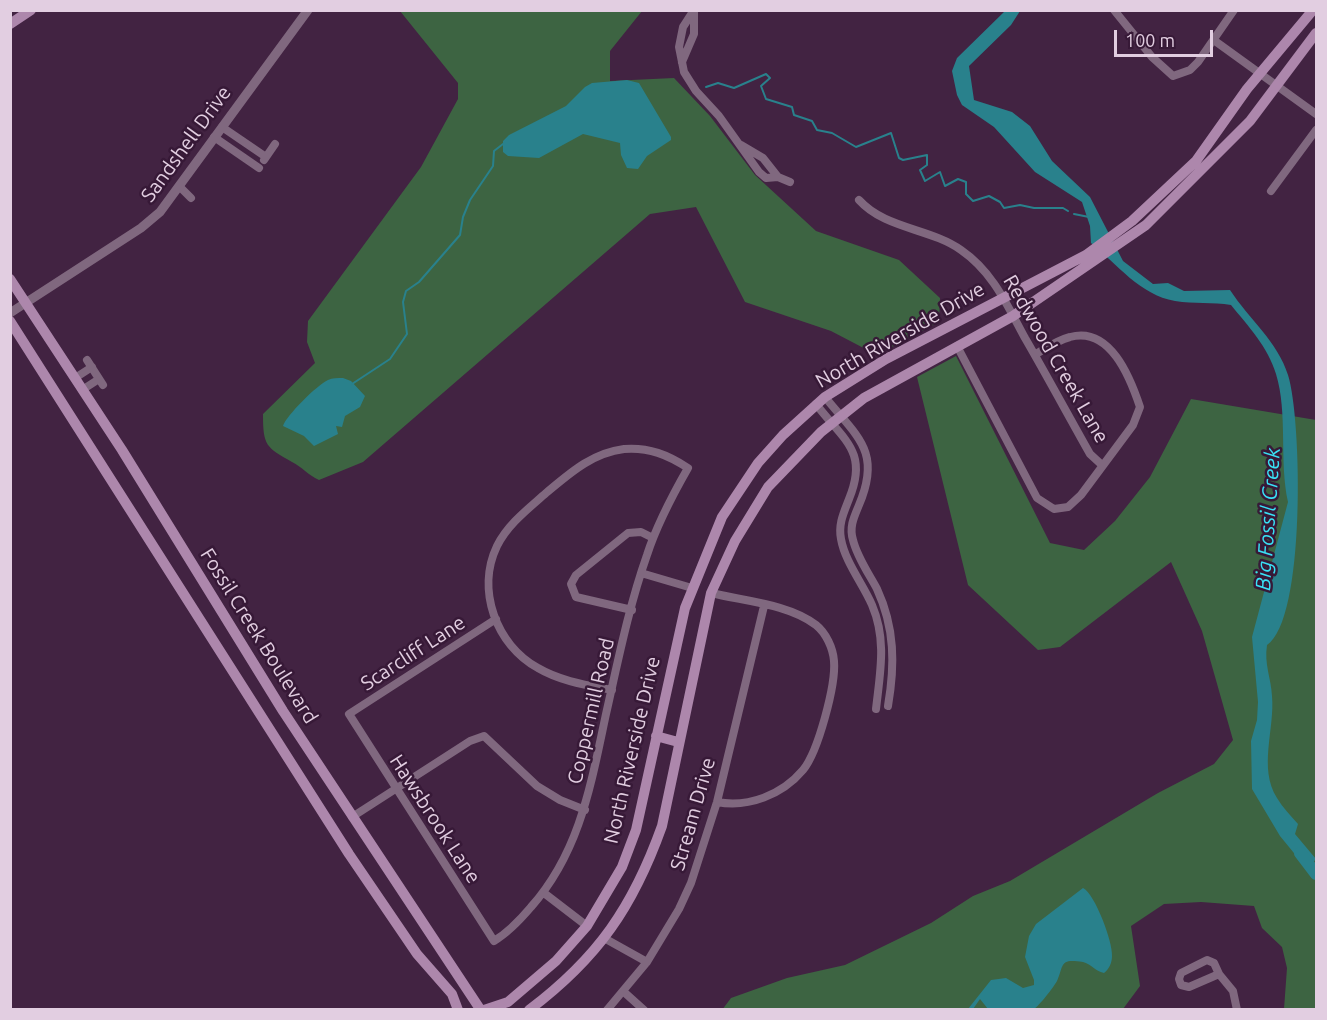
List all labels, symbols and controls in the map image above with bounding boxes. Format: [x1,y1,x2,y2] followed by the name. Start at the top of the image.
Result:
[1117,18,1216,56] scale bar
[1125,30,1175,50] text: 100 m
[136,81,236,207] street label: Sandshell Drive
[998,271,1114,447] street label: Redwood Creek Lane
[811,277,989,393] street label: North Riverside Drive
[1250,447,1286,591] water label: Big Fossil Creek
[195,544,323,728] street label: Fossil Creek Boulevard
[356,610,470,696] street label: Scarcliff Lane
[563,636,619,786] street label: Coppermill Road
[599,654,665,846] street label: North Riverside Drive
[384,750,486,888] street label: Hawsbrook Lane
[665,755,721,873] street label: Stream Drive

